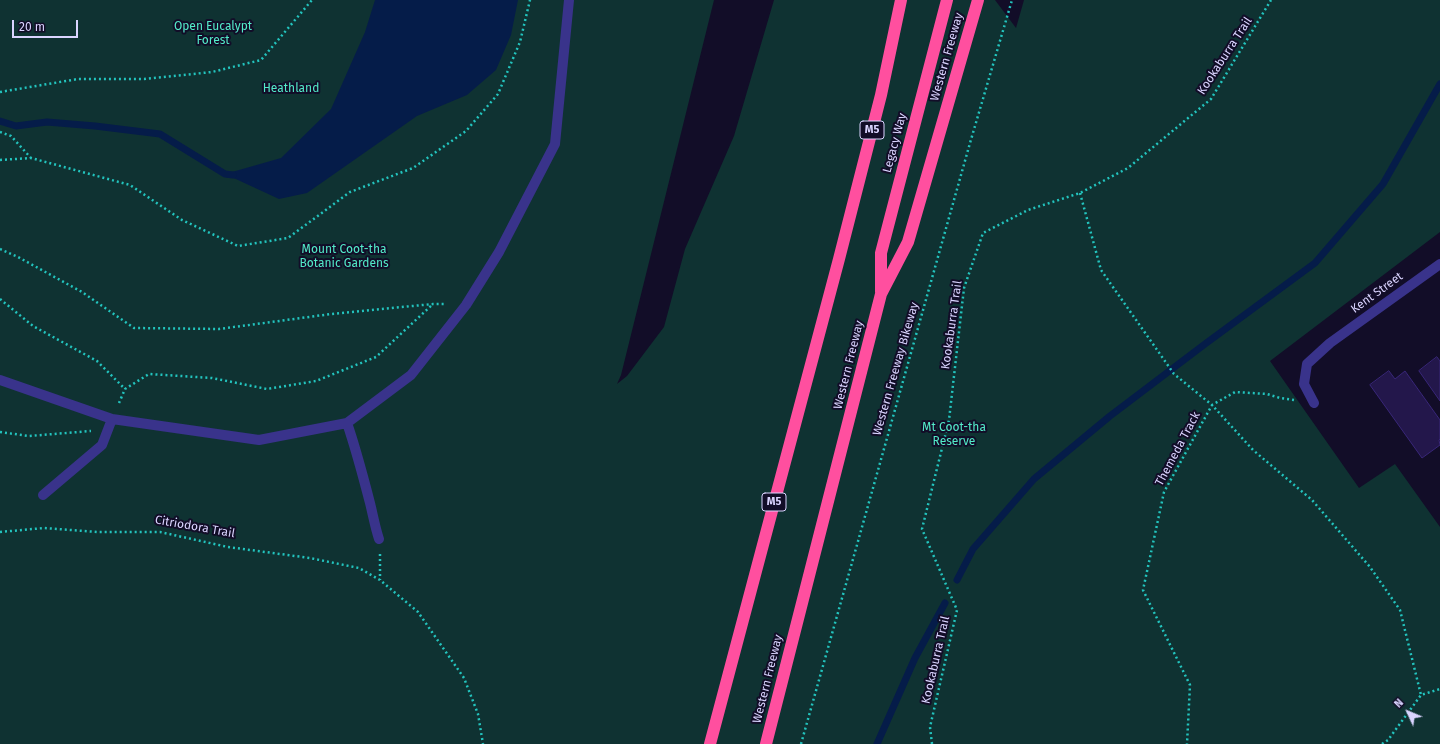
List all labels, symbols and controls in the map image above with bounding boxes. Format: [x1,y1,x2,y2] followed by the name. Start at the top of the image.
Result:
[928,11,966,103] street label: Western Freeway
[14,12,80,38] scale bar
[1195,15,1255,97] street label: Kookaburra Trail
[19,20,45,34] text: 20 m
[174,20,252,48] park label: Open Eucalypt Forest
[263,82,319,96] park label: Heathland
[880,111,910,175] street label: Legacy Way
[860,121,884,139] road number: M5
[299,243,389,271] park label: Mount Coot-tha Botanic Gardens
[1348,269,1406,317] street label: Kent Street
[939,280,965,370] street label: Kookaburra Trail
[870,301,922,437] street label: Western Freeway Bikeway
[831,319,867,411] street label: Western Freeway
[1152,409,1204,489] street label: Themeda Track
[922,421,986,449] park label: Mt Coot-tha Reserve
[762,493,786,511] road number: M5
[154,513,236,541] street label: Citriodora Trail
[919,615,953,705] street label: Kookaburra Trail
[750,633,786,725] street label: Western Freeway
[1388,692,1428,732] north arrow
[1392,696,1406,710] text: N

